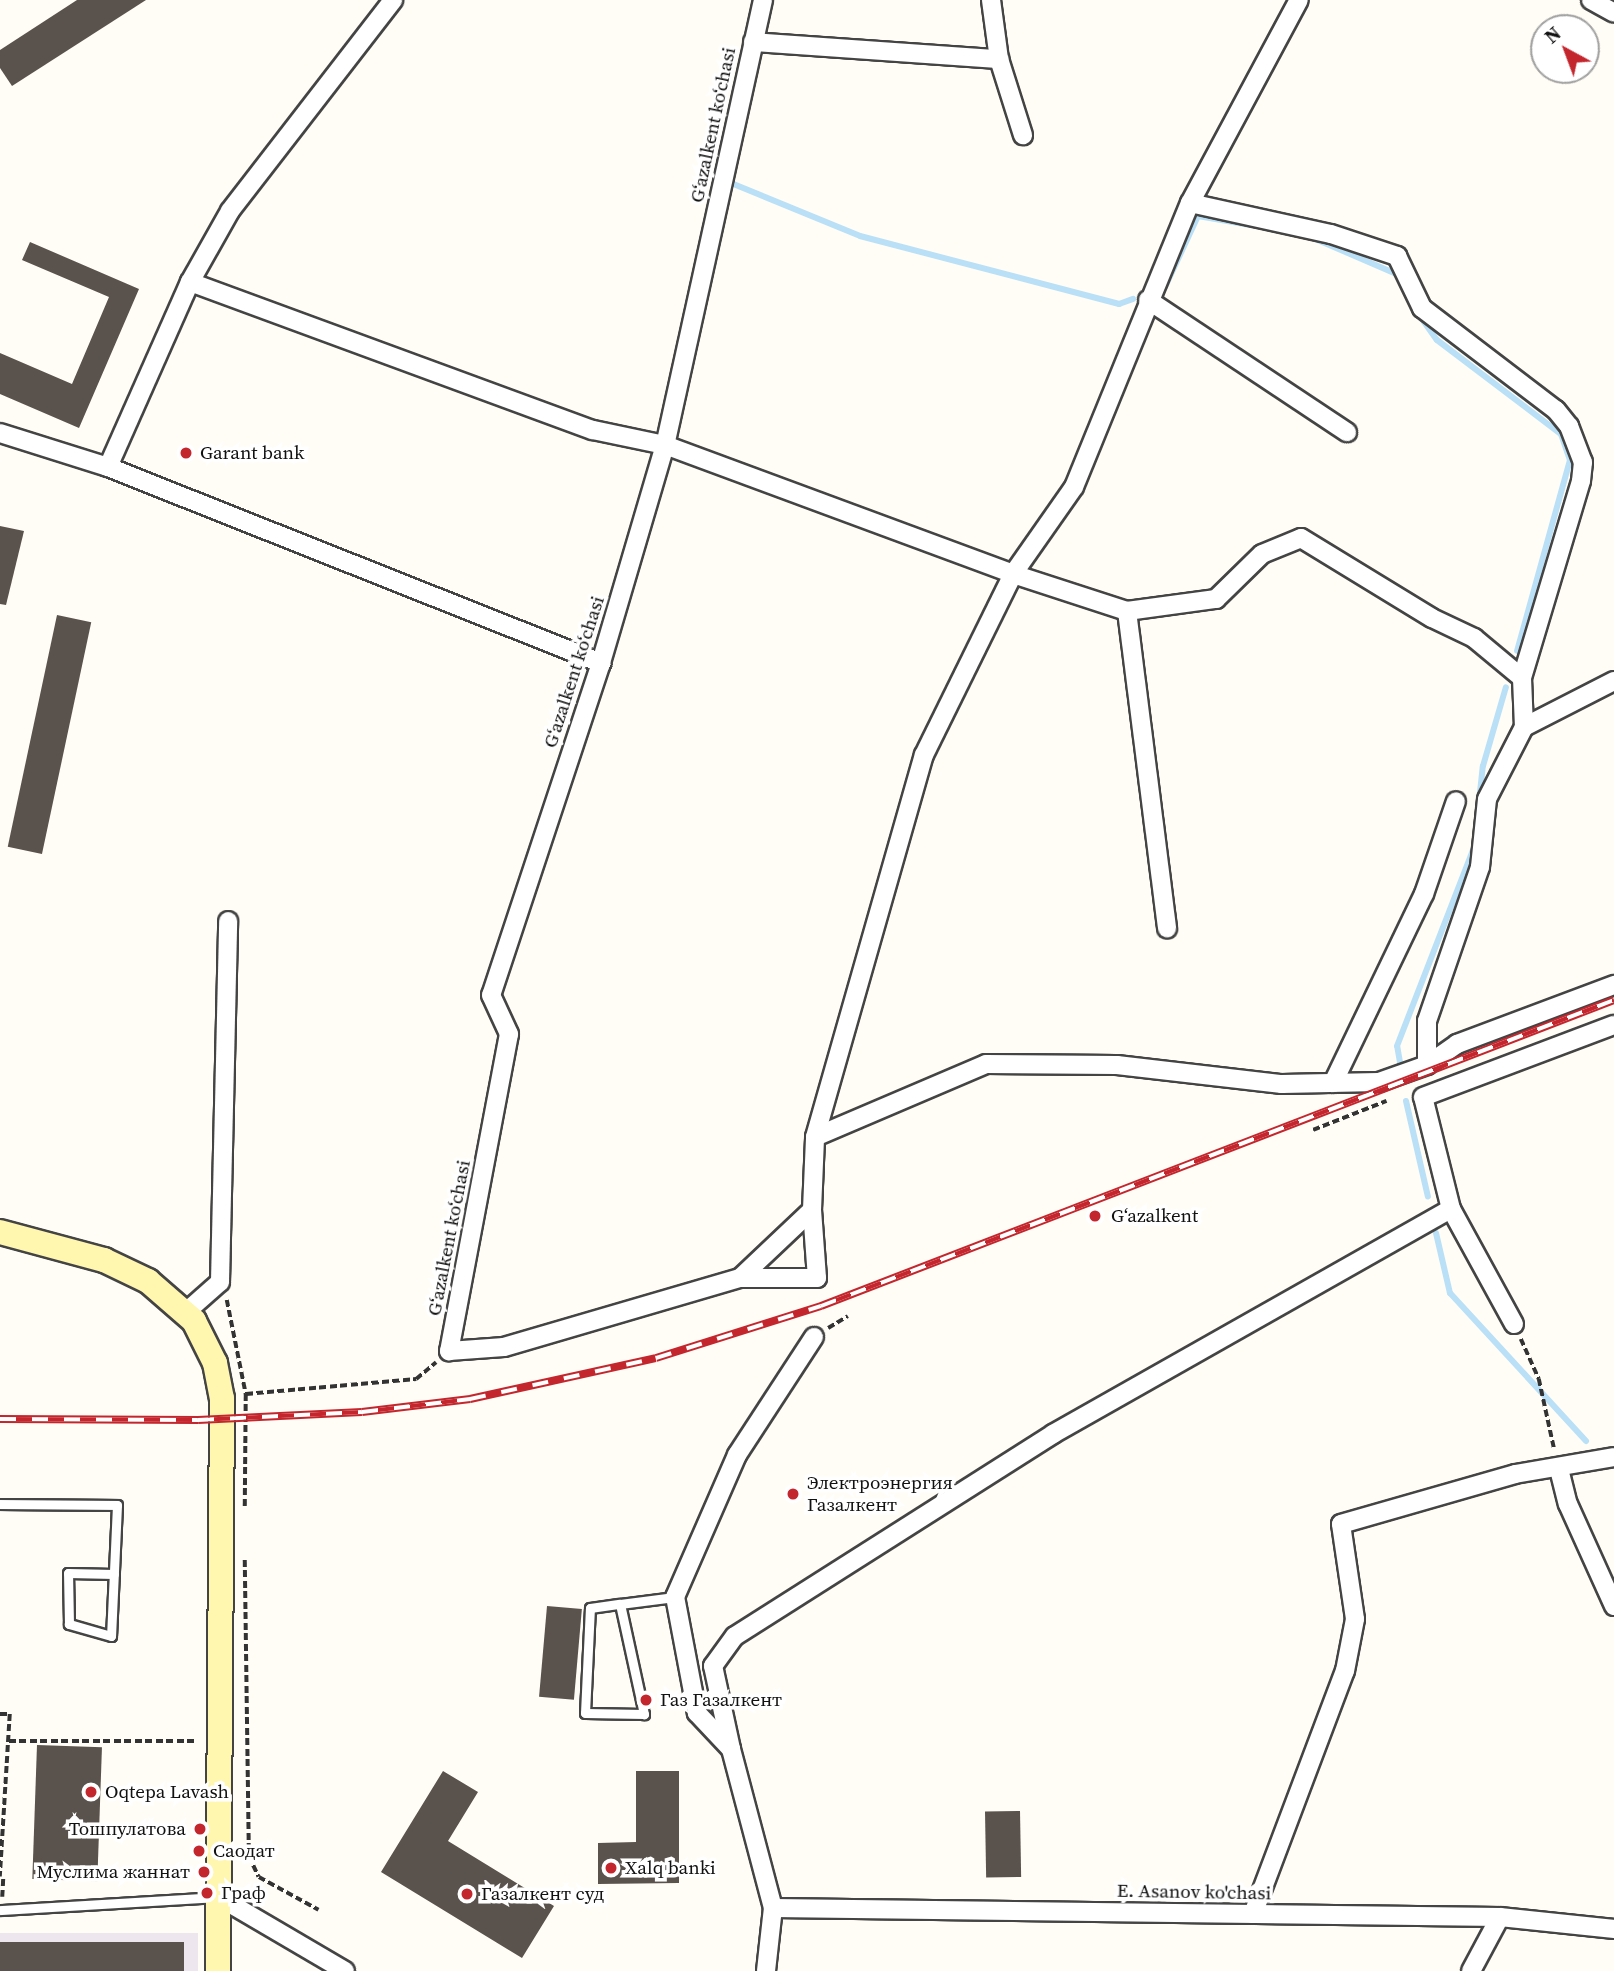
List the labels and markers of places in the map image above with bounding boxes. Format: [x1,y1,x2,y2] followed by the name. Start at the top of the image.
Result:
[200,442,304,464] place label: Garant bank
[178,445,194,461] marker: Garant bank
[1111,1205,1198,1227] place label: Gʻazalkent
[1085,1206,1105,1226] marker: Gʻazalkent
[807,1472,953,1516] place label: Электроэнергия Газалкент
[785,1486,801,1502] marker: Электроэнергия Газалкент
[660,1689,782,1711] place label: Газ Газалкент
[638,1692,654,1708] marker: Газ Газалкент
[105,1781,229,1803] place label: Oqtepa Lavash
[83,1784,99,1800] marker: Oqtepa Lavash
[69,1818,186,1840] place label: Тошпулатова
[192,1821,208,1837] marker: Тошпулатова
[213,1840,275,1862] place label: Саодат
[191,1843,207,1859] marker: Саодат
[625,1857,716,1879] place label: Xalq banki
[603,1860,619,1876] marker: Xalq banki
[36,1861,190,1883] place label: Муслима жаннат
[196,1864,212,1880] marker: Муслима жаннат
[221,1882,266,1904] place label: Граф
[481,1883,604,1905] place label: Газалкент суд
[199,1885,215,1901] marker: Граф
[459,1886,475,1902] marker: Газалкент суд

